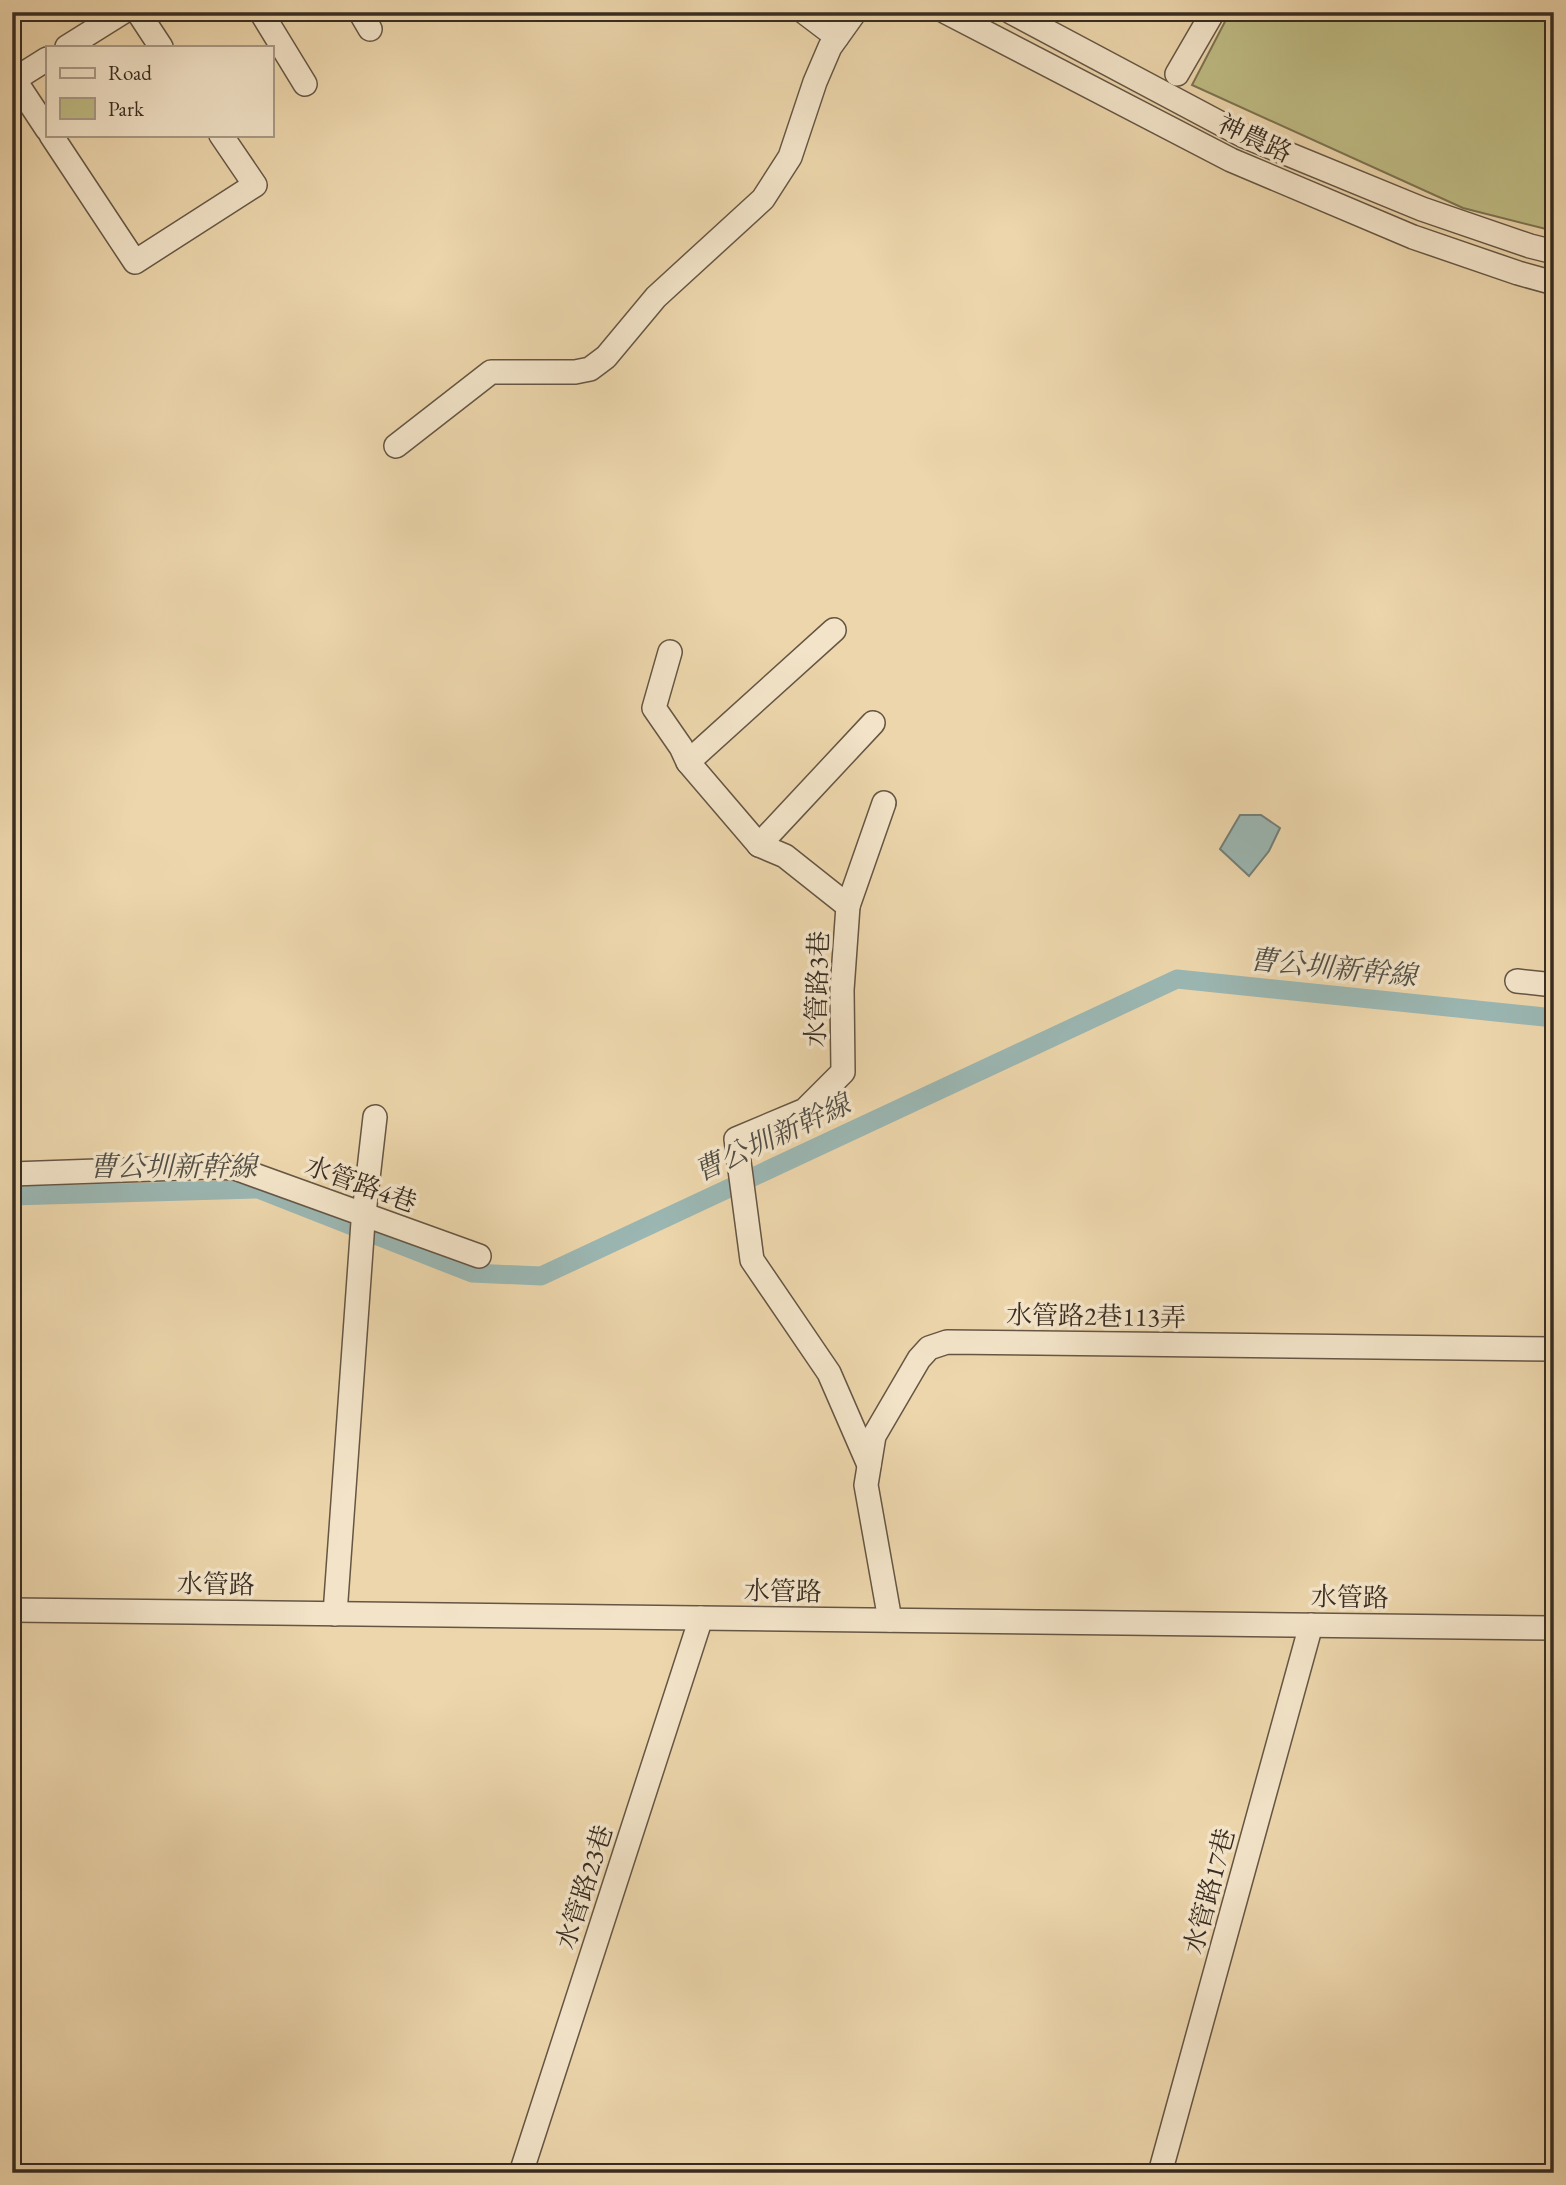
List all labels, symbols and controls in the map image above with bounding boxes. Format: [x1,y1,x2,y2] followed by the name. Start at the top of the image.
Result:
[46,46,273,136] legend
[108,59,152,86] text: Road
[108,95,145,122] text: Park
[1212,106,1298,170] street label: 神農路
[798,930,836,1048] street label: 水管路3巷
[1248,940,1421,994] water label: 曹公圳新幹線
[688,1084,858,1189] water label: 曹公圳新幹線
[89,1148,260,1184] water label: 曹公圳新幹線
[300,1148,422,1220] street label: 水管路4巷
[1006,1297,1186,1335] street label: 水管路2巷113弄
[177,1566,255,1602] street label: 水管路
[744,1573,822,1609] street label: 水管路
[1311,1579,1389,1615] street label: 水管路
[548,1820,620,1954] street label: 水管路23巷
[1176,1824,1242,1958] street label: 水管路17巷

